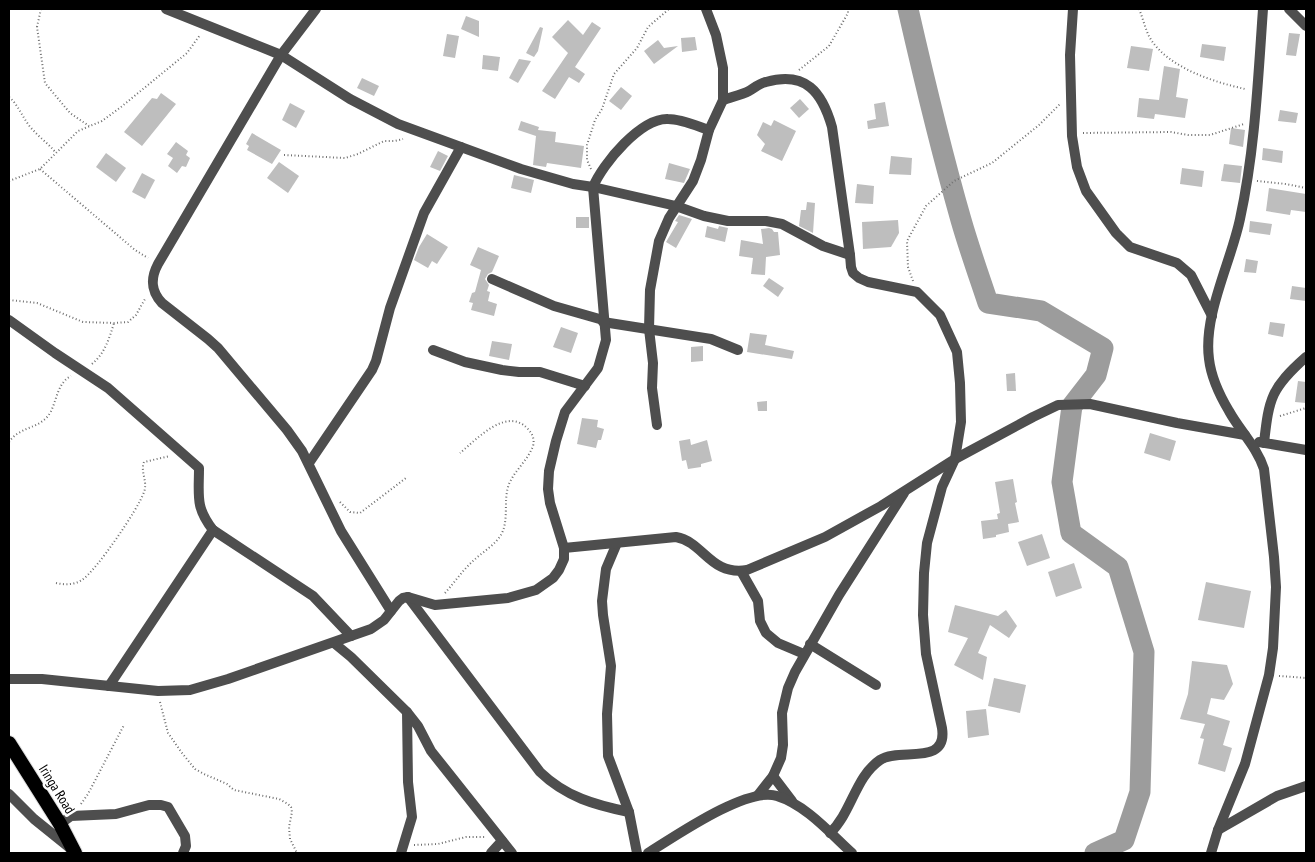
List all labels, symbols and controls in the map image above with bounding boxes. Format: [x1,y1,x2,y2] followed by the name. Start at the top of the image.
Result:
[35,761,79,817] street label: Iringa Road

